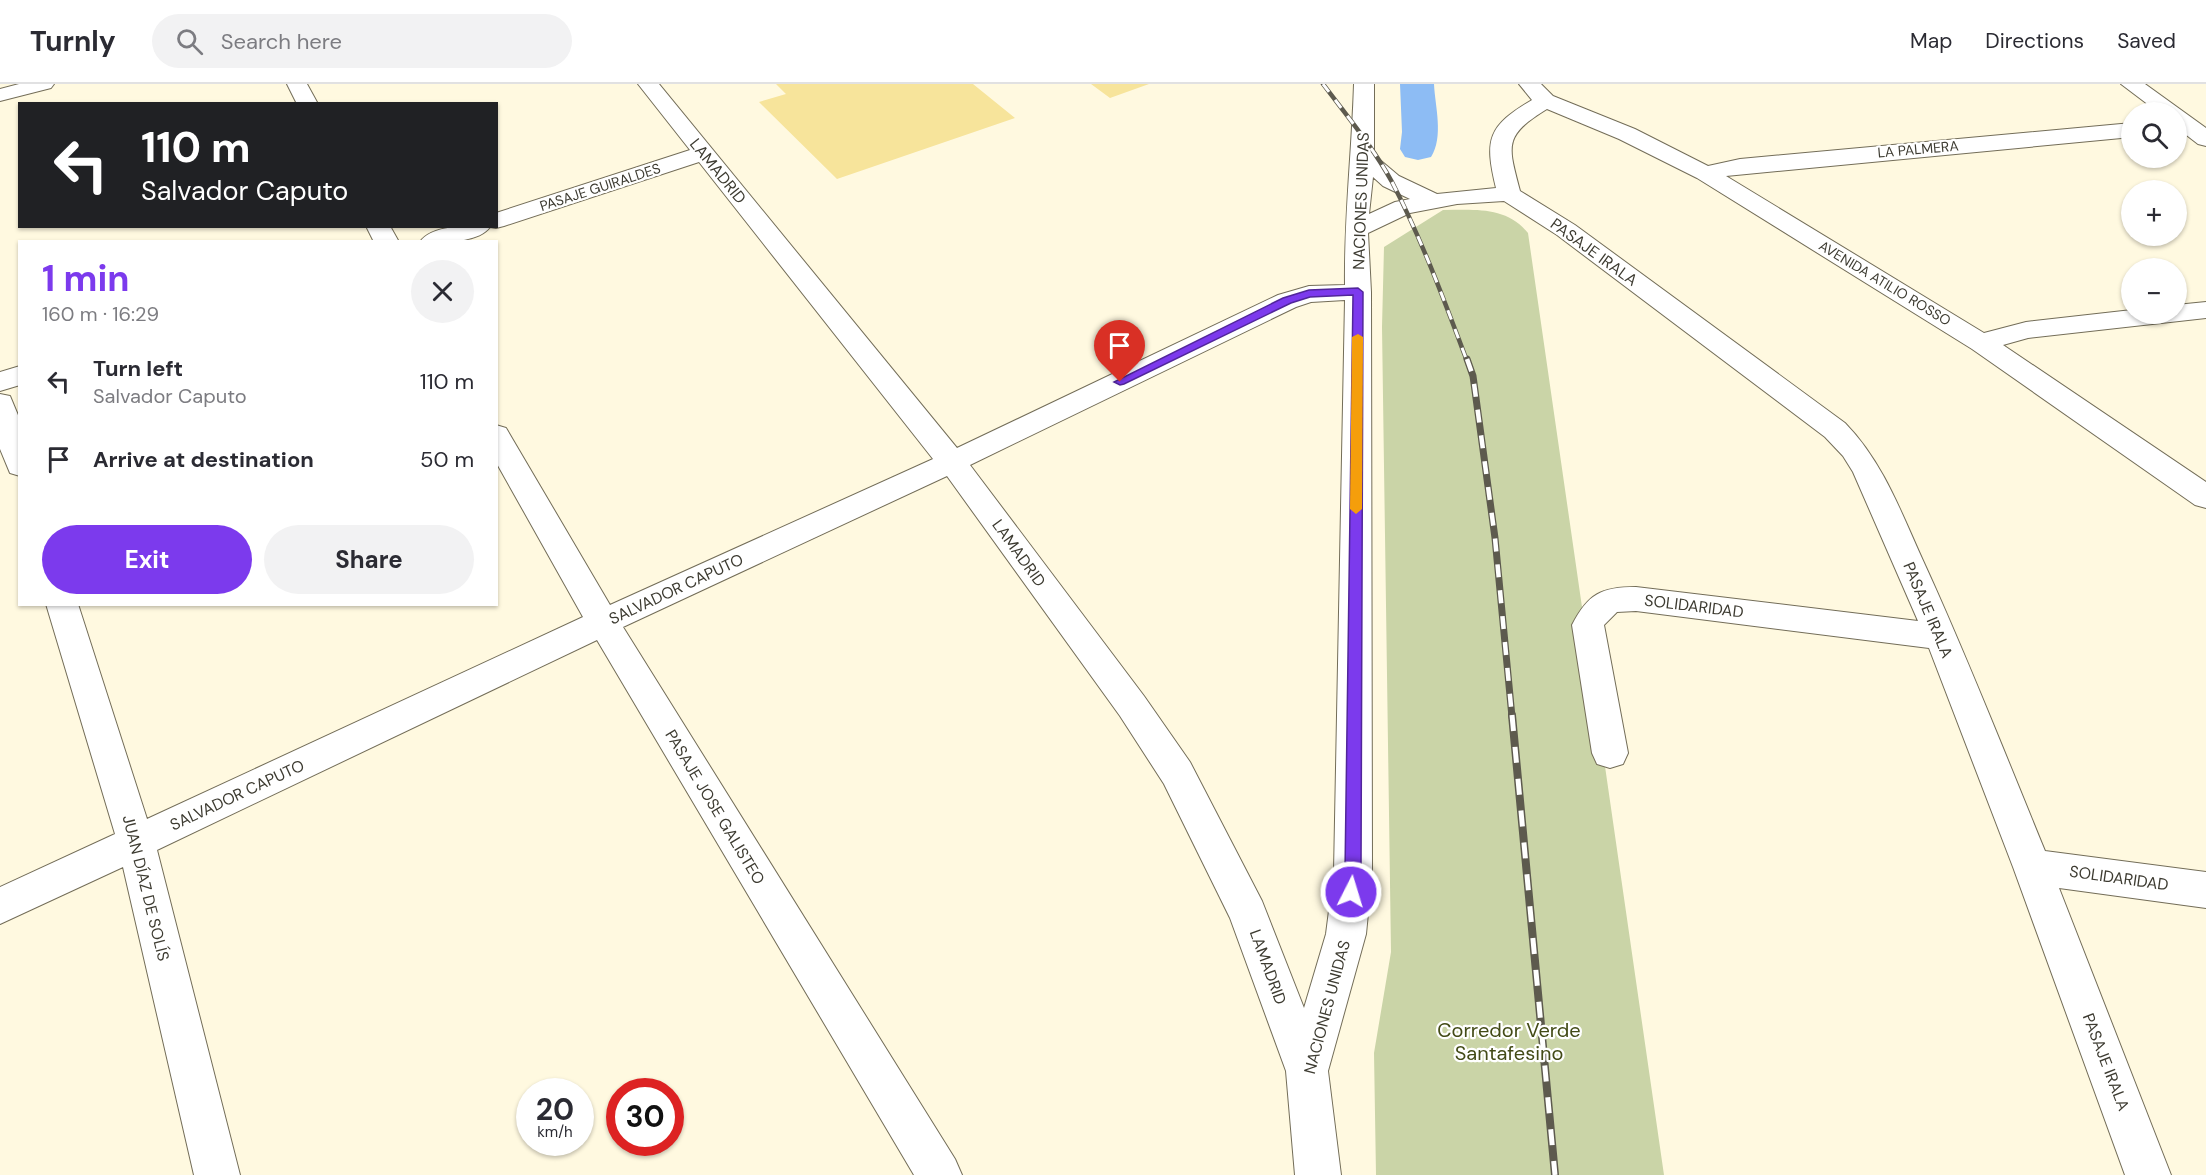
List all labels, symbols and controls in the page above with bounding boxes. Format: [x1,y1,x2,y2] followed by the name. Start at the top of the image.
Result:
[152,14,572,68] search box
[30,23,116,60] text: Turnly
[173,25,206,58] icon: search
[221,27,342,56] text: Search here
[1910,27,1952,55] text: Map
[1985,27,2084,55] text: Directions
[2117,27,2176,55] text: Saved
[2121,102,2187,324] map controls
[2121,102,2187,168] button: search
[141,120,251,175] text: 110 m
[42,126,120,204] icon: left
[1348,132,1374,270] street label: NACIONES UNIDAS
[685,134,751,208] street label: LAMADRID
[1877,136,1959,162] street label: LA PALMERA
[537,159,663,215] street label: PASAJE GUIRALDES
[141,173,348,208] text: Salvador Caputo
[2121,180,2187,246] button: +
[1546,213,1642,291] street label: PASAJE IRALA
[1816,236,1954,330] street label: AVENIDA ATILIO ROSSO
[42,255,130,302] text: 1 min
[2121,258,2187,324] button: −
[411,260,474,323] button: close
[42,301,159,327] text: 160 m · 16:29
[1094,320,1145,382] pin
[1103,329,1136,362] icon: arrive
[93,354,183,383] text: Turn left
[42,365,75,398] icon: left
[420,367,474,396] text: 110 m
[93,383,247,409] text: Salvador Caputo
[42,443,75,476] icon: arrive
[93,445,314,474] text: Arrive at destination
[420,445,474,474] text: 50 m
[987,515,1051,591] street label: LAMADRID
[42,525,252,594] button: Exit
[264,525,474,594] button: Share
[606,549,746,629] street label: SALVADOR CAPUTO
[1898,559,1958,662] street label: PASAJE IRALA
[1643,589,1745,623] street label: SOLIDARIDAD
[660,726,770,888] street label: PASAJE JOSE GALISTEO
[167,755,307,835] street label: SALVADOR CAPUTO
[118,813,174,963] street label: JUAN DÍAZ DE SOLÍS
[1319,860,1383,924] position arrow
[2068,861,2170,895] street label: SOLIDARIDAD
[1245,927,1291,1007] street label: LAMADRID
[1299,938,1355,1076] street label: NACIONES UNIDAS
[2078,1010,2134,1114] street label: PASAJE IRALA
[1437,1017,1581,1066] park label: Corredor Verde Santafesino
[606,1078,684,1156] speed limit sign: 30
[536,1090,574,1129] text: 20
[537,1122,573,1142] text: km/h

